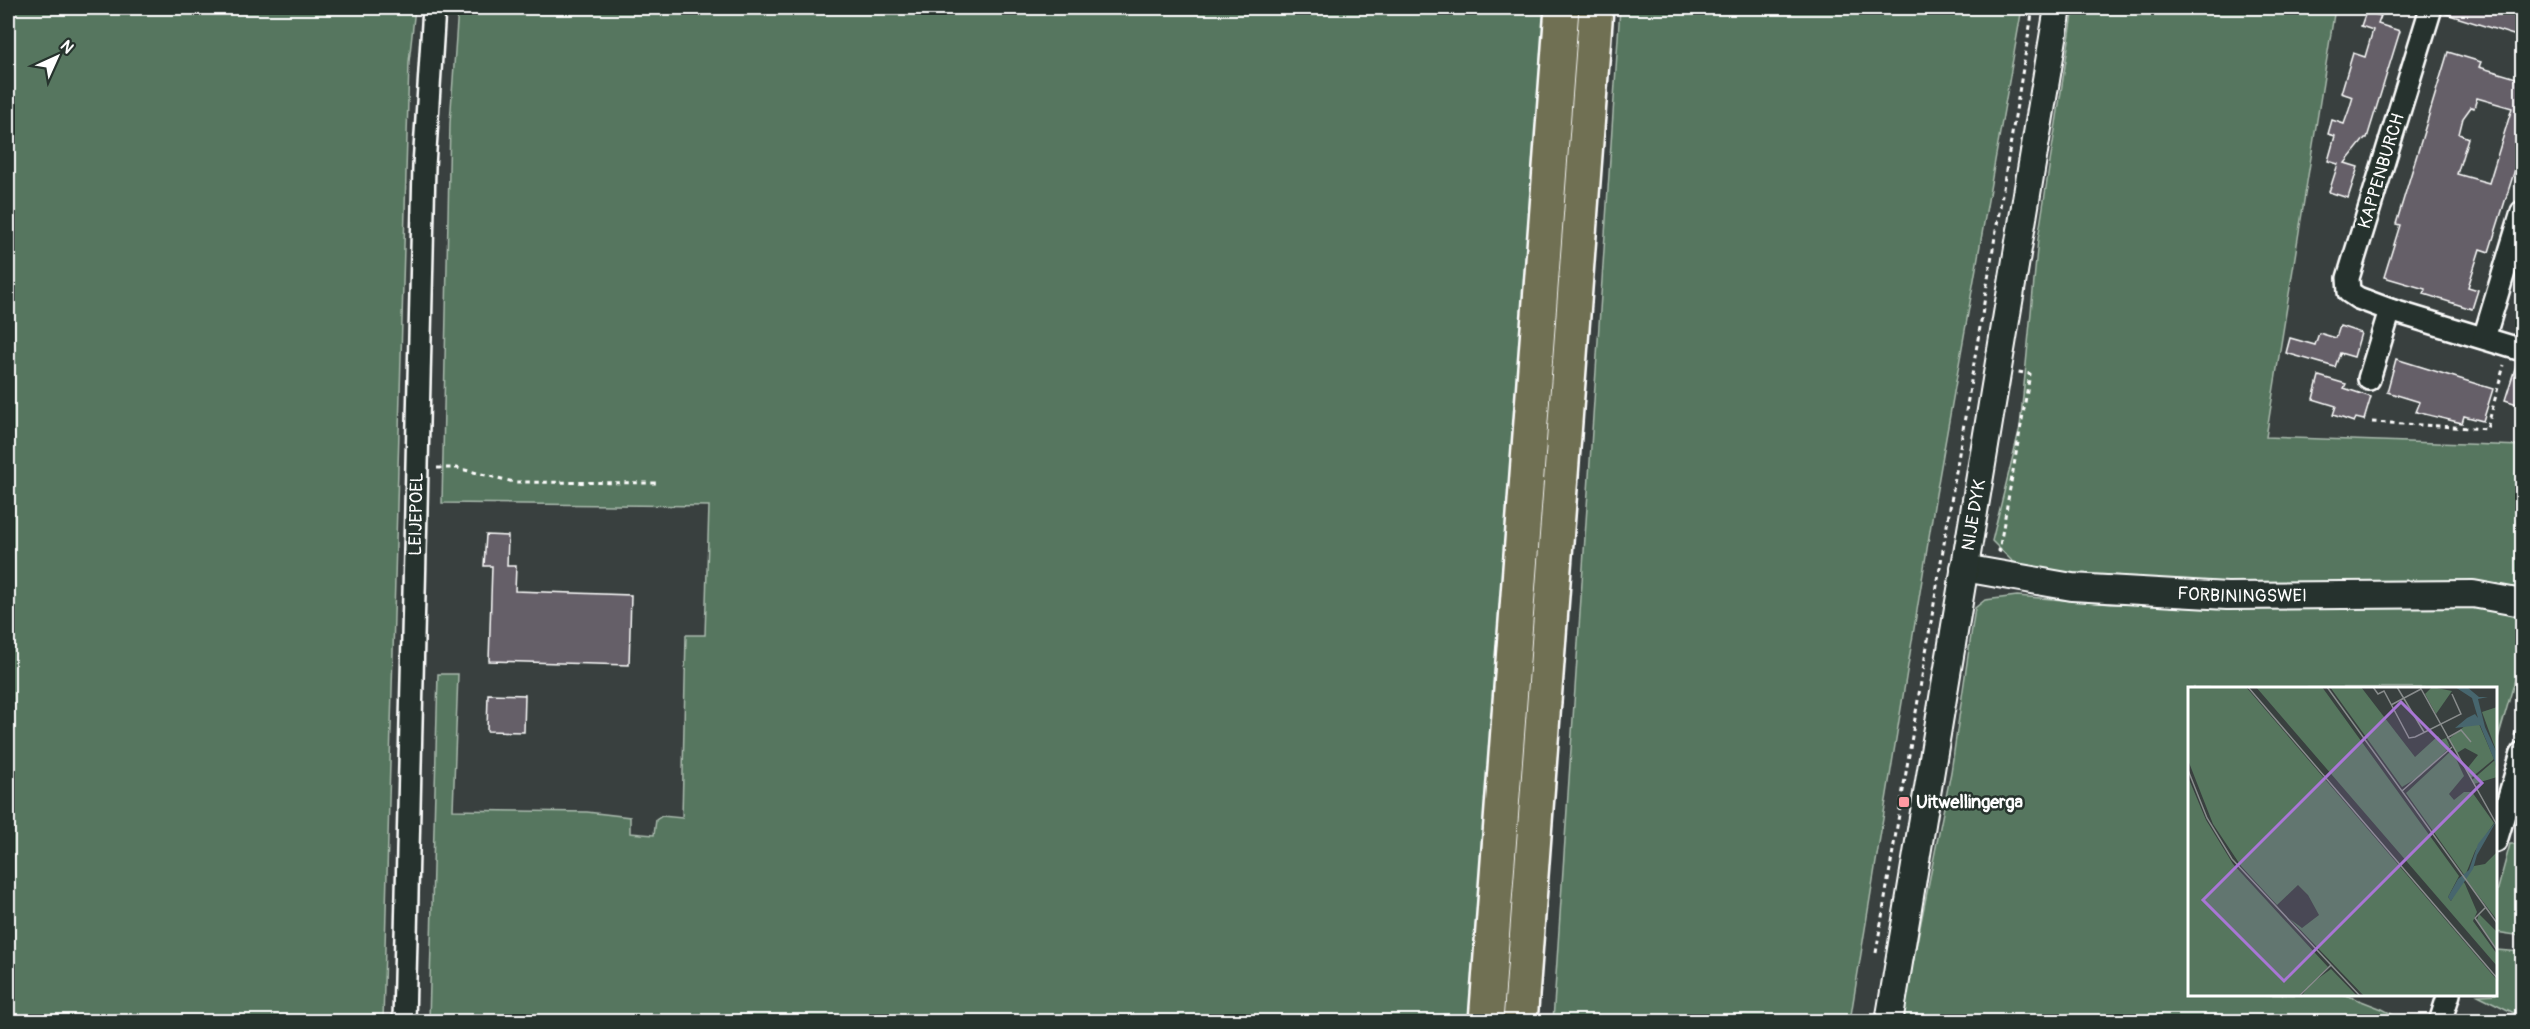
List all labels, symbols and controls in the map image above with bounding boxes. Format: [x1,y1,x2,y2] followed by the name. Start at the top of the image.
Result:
[27,27,87,87] north arrow
[56,36,78,58] text: N
[2353,111,2410,232] street label: KAPPENBURCH
[404,472,429,556] street label: LEIJEPOEL
[1957,478,1991,552] street label: NIJE DYK
[2177,582,2307,608] street label: FORBININGSWEI
[2188,687,2497,996] inset map
[1916,791,2024,814] place label: Uitwellingerga
[1897,795,1911,809] marker: Uitwellingerga

